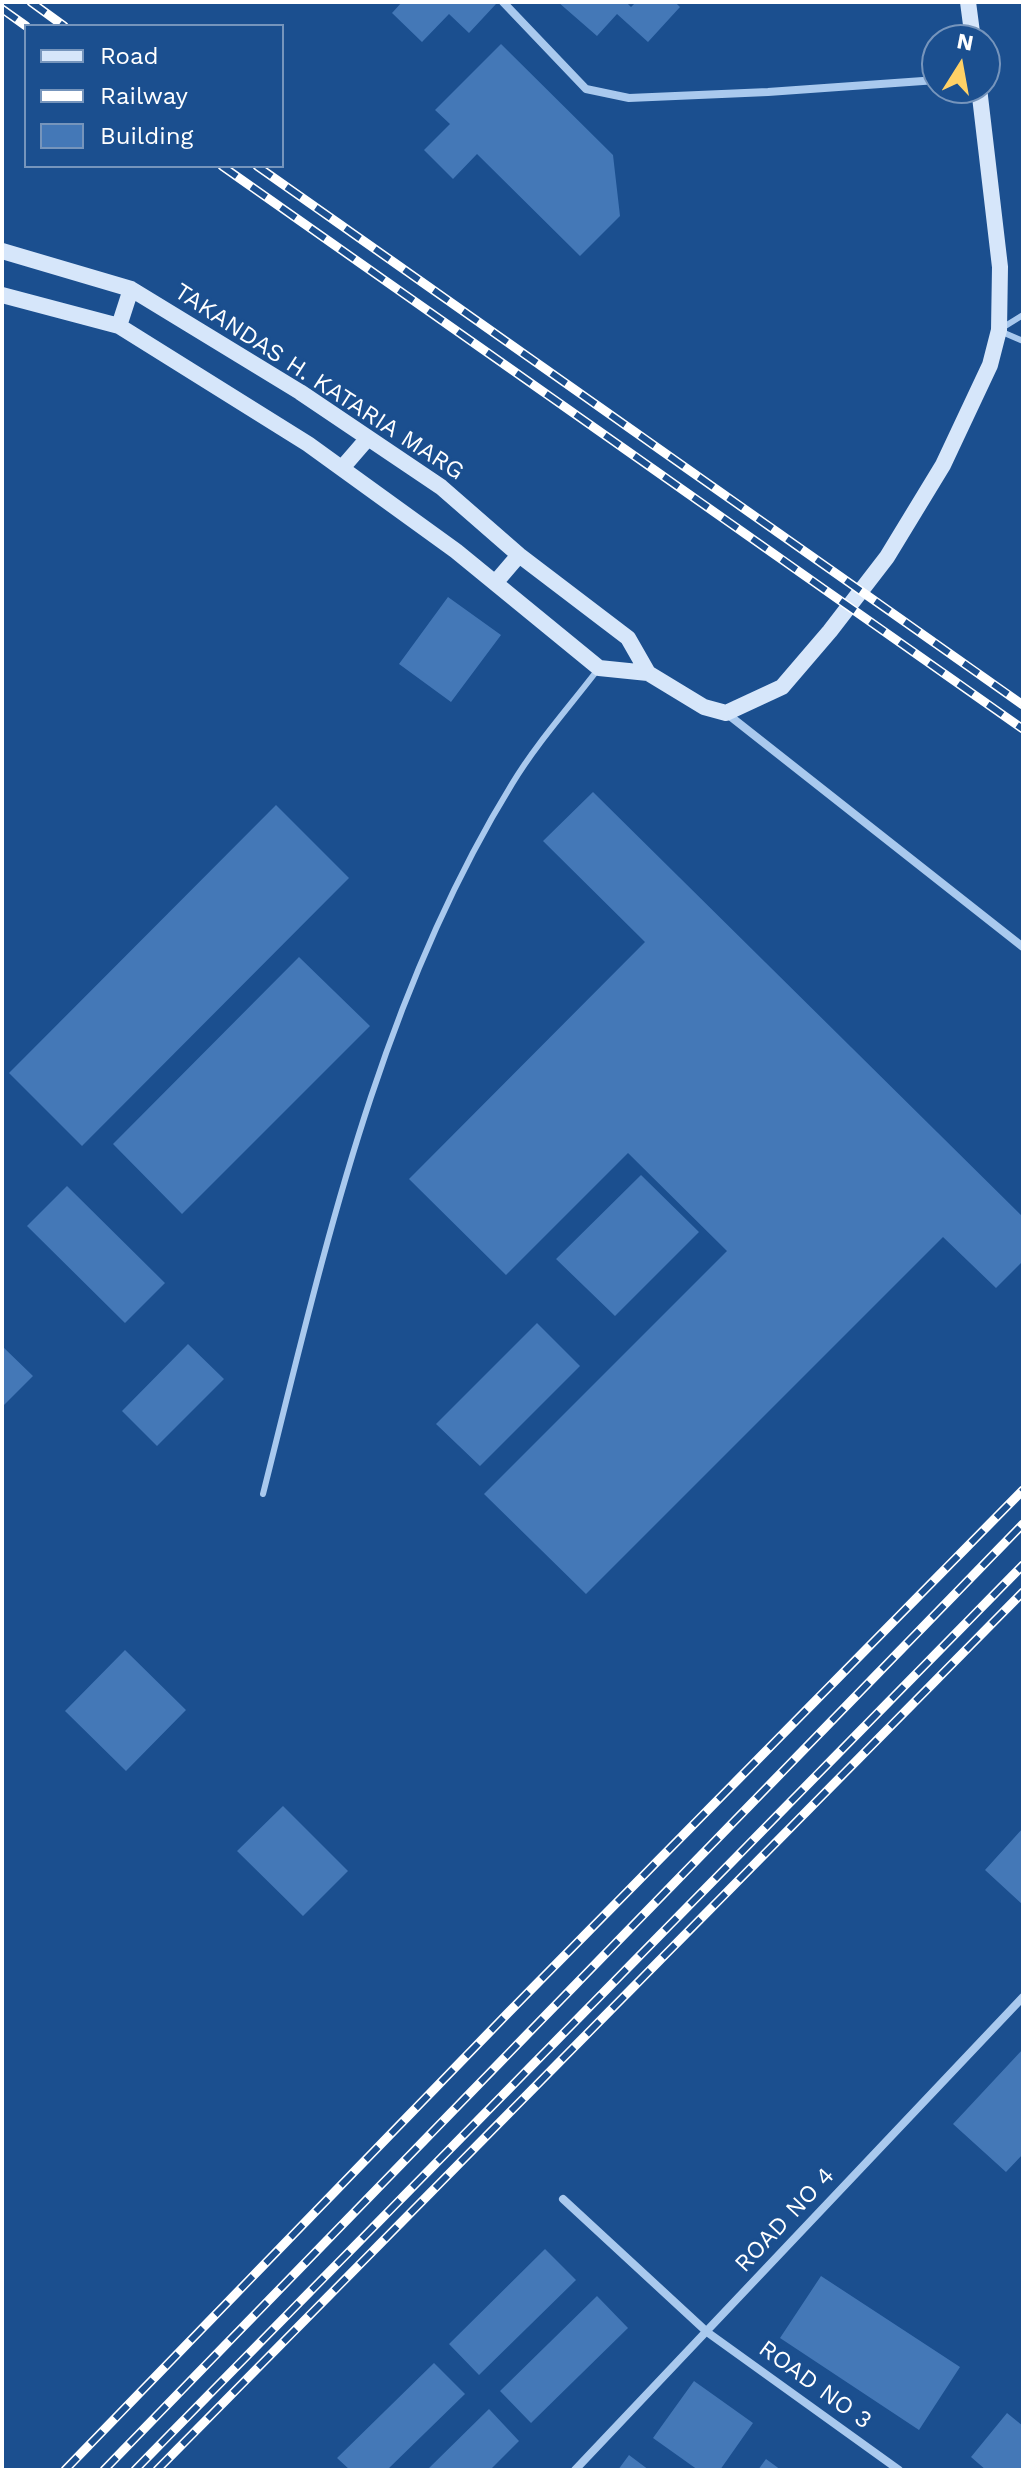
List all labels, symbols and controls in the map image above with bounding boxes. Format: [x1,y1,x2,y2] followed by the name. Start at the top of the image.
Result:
[24,24,284,168] legend
[921,24,1001,104] north arrow
[955,28,976,56] text: N
[100,42,159,70] text: Road
[100,82,188,110] text: Railway
[100,122,193,150] text: Building
[169,277,469,487] street label: TAKANDAS H. KATARIA MARG
[729,2162,841,2278] street label: ROAD NO 4
[753,2334,877,2436] street label: ROAD NO 3

